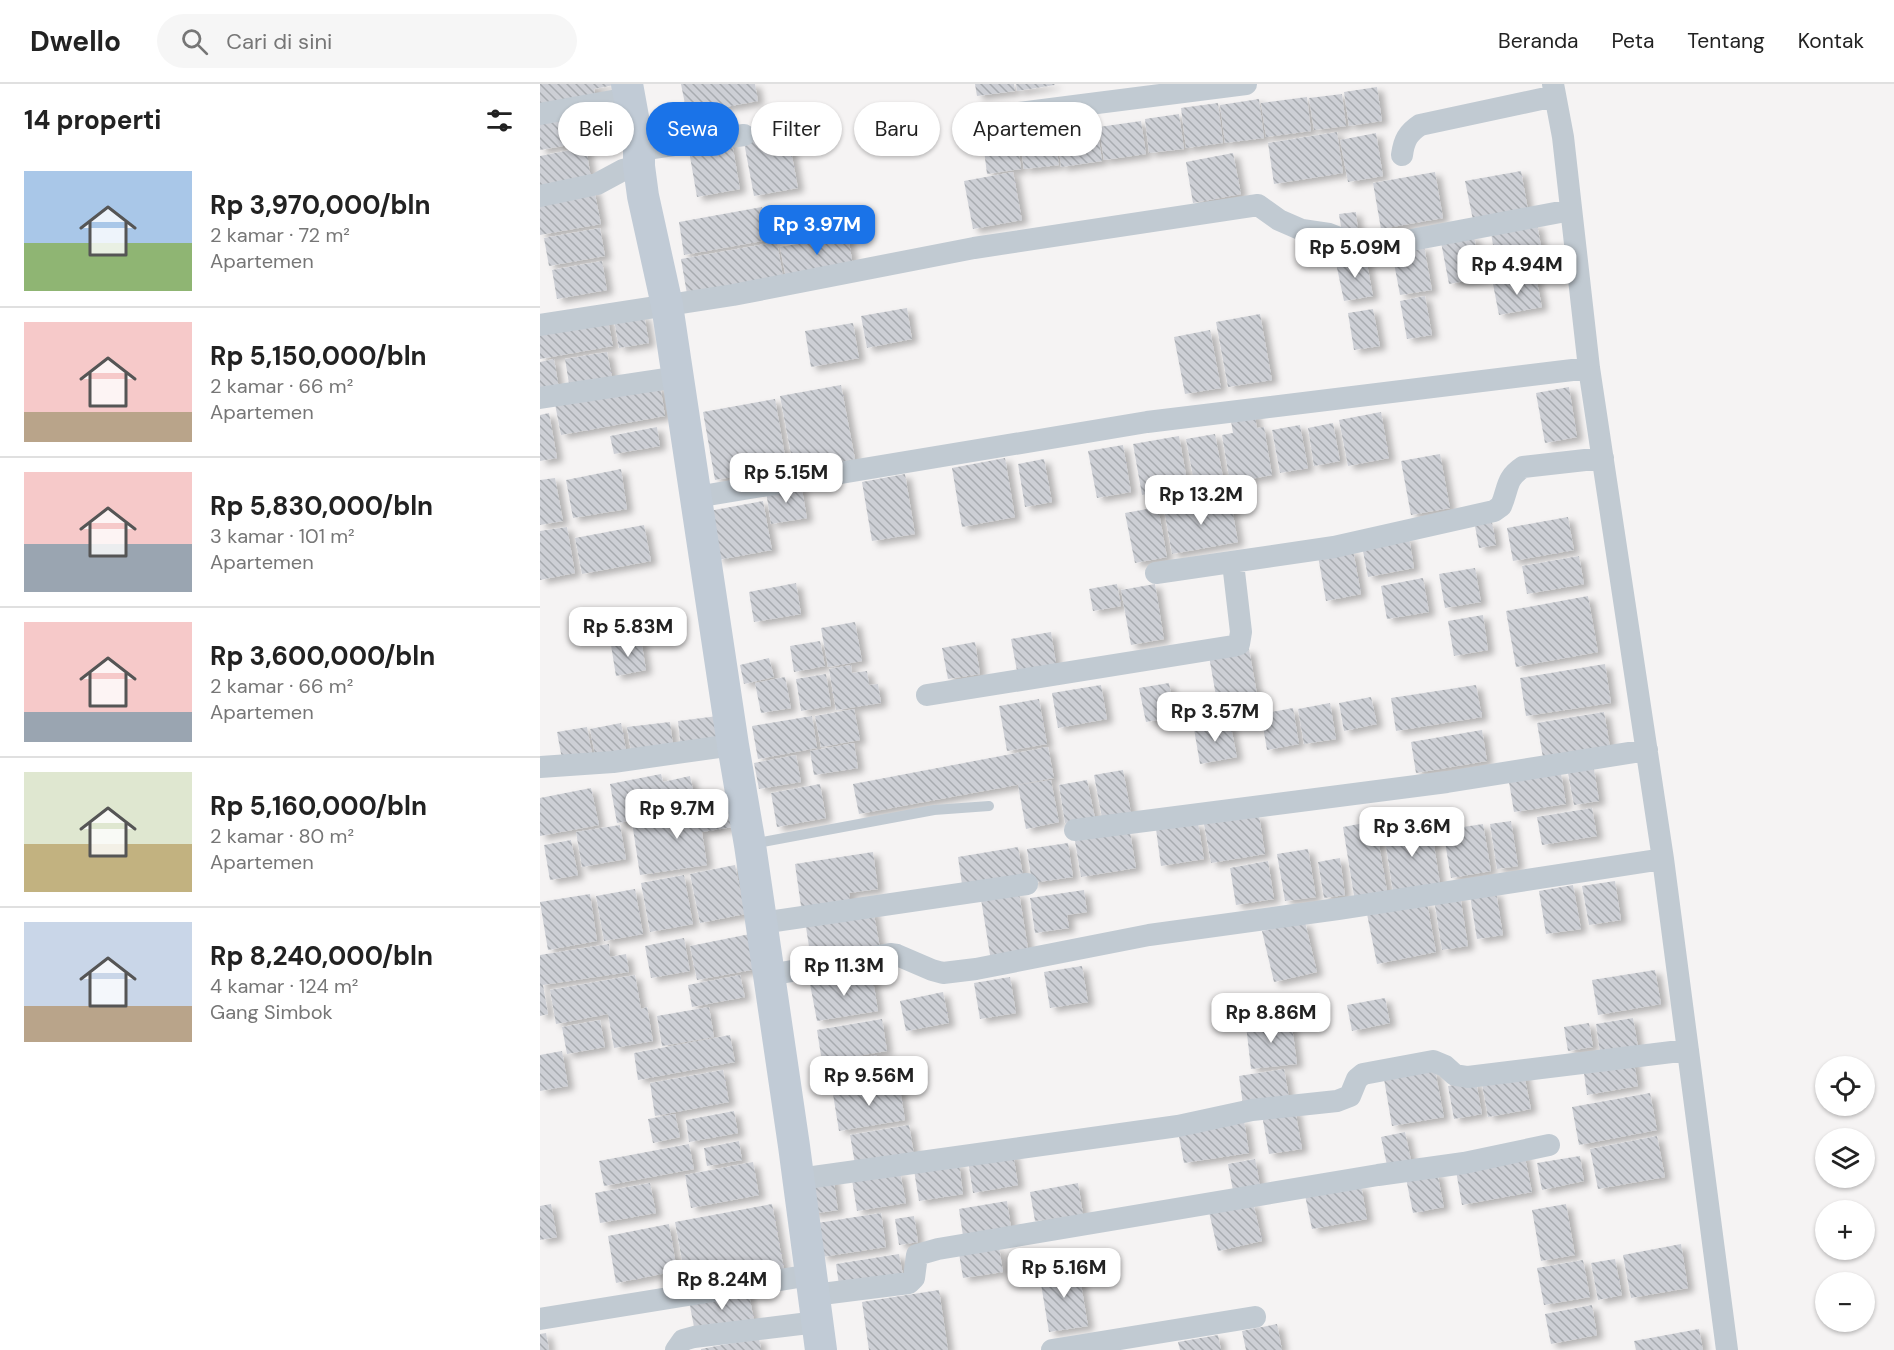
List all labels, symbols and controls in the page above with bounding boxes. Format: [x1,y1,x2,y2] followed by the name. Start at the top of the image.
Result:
[157,14,577,68] search box
[30,23,121,60] text: Dwello
[178,25,211,58] icon: search
[226,27,332,56] text: Cari di sini
[1498,27,1579,55] text: Beranda
[1612,27,1654,55] text: Peta
[1687,27,1765,55] text: Tentang
[1798,27,1864,55] text: Kontak
[558,102,634,156] chip: Beli
[646,102,739,156] chip: Sewa
[751,102,842,156] chip: Filter
[854,102,940,156] chip: Baru
[952,102,1102,156] chip: Apartemen
[24,103,162,137] text: 14 properti
[483,104,516,137] icon: filters
[210,188,431,222] text: Rp 3,970,000/bln
[72,195,144,267] icon: home
[755,205,879,256] pin: Rp 3.97M
[773,211,861,237] text: Rp 3.97M
[210,222,350,248] text: 2 kamar · 72 m²
[1293,228,1417,279] pin: Rp 5.09M
[1309,234,1401,260] text: Rp 5.09M
[1455,245,1579,296] pin: Rp 4.94M
[210,248,314,274] text: Apartemen
[1471,251,1563,277] text: Rp 4.94M
[210,339,427,373] text: Rp 5,150,000/bln
[72,346,144,418] icon: home
[210,373,353,399] text: 2 kamar · 66 m²
[210,399,314,425] text: Apartemen
[724,453,848,504] pin: Rp 5.15M
[744,459,828,485] text: Rp 5.15M
[1139,475,1263,526] pin: Rp 13.2M
[1159,481,1243,507] text: Rp 13.2M
[210,489,433,523] text: Rp 5,830,000/bln
[72,496,144,568] icon: home
[210,523,355,549] text: 3 kamar · 101 m²
[210,549,314,575] text: Apartemen
[566,607,690,658] pin: Rp 5.83M
[583,613,673,639] text: Rp 5.83M
[210,639,435,673] text: Rp 3,600,000/bln
[72,646,144,718] icon: home
[210,673,353,699] text: 2 kamar · 66 m²
[1153,692,1277,743] pin: Rp 3.57M
[1171,698,1259,724] text: Rp 3.57M
[210,699,314,725] text: Apartemen
[210,789,427,823] text: Rp 5,160,000/bln
[622,789,732,840] pin: Rp 9.7M
[639,795,715,821] text: Rp 9.7M
[72,796,144,868] icon: home
[1357,807,1467,858] pin: Rp 3.6M
[1373,813,1451,839] text: Rp 3.6M
[210,823,354,849] text: 2 kamar · 80 m²
[210,849,314,875] text: Apartemen
[210,939,433,973] text: Rp 8,240,000/bln
[72,946,144,1018] icon: home
[782,946,906,997] pin: Rp 11.3M
[804,952,884,978] text: Rp 11.3M
[210,973,358,999] text: 4 kamar · 124 m²
[1209,993,1333,1044] pin: Rp 8.86M
[210,999,333,1025] text: Gang Simbok
[1225,999,1317,1025] text: Rp 8.86M
[807,1056,931,1107] pin: Rp 9.56M
[1815,1056,1875,1332] map controls
[1815,1056,1875,1116] button: locate
[824,1062,914,1088] text: Rp 9.56M
[1815,1128,1875,1188] button: layers
[1815,1200,1875,1260] button: +
[1002,1248,1126,1299] pin: Rp 5.16M
[1022,1254,1106,1280] text: Rp 5.16M
[660,1260,784,1311] pin: Rp 8.24M
[677,1266,767,1292] text: Rp 8.24M
[1815,1272,1875,1332] button: −

